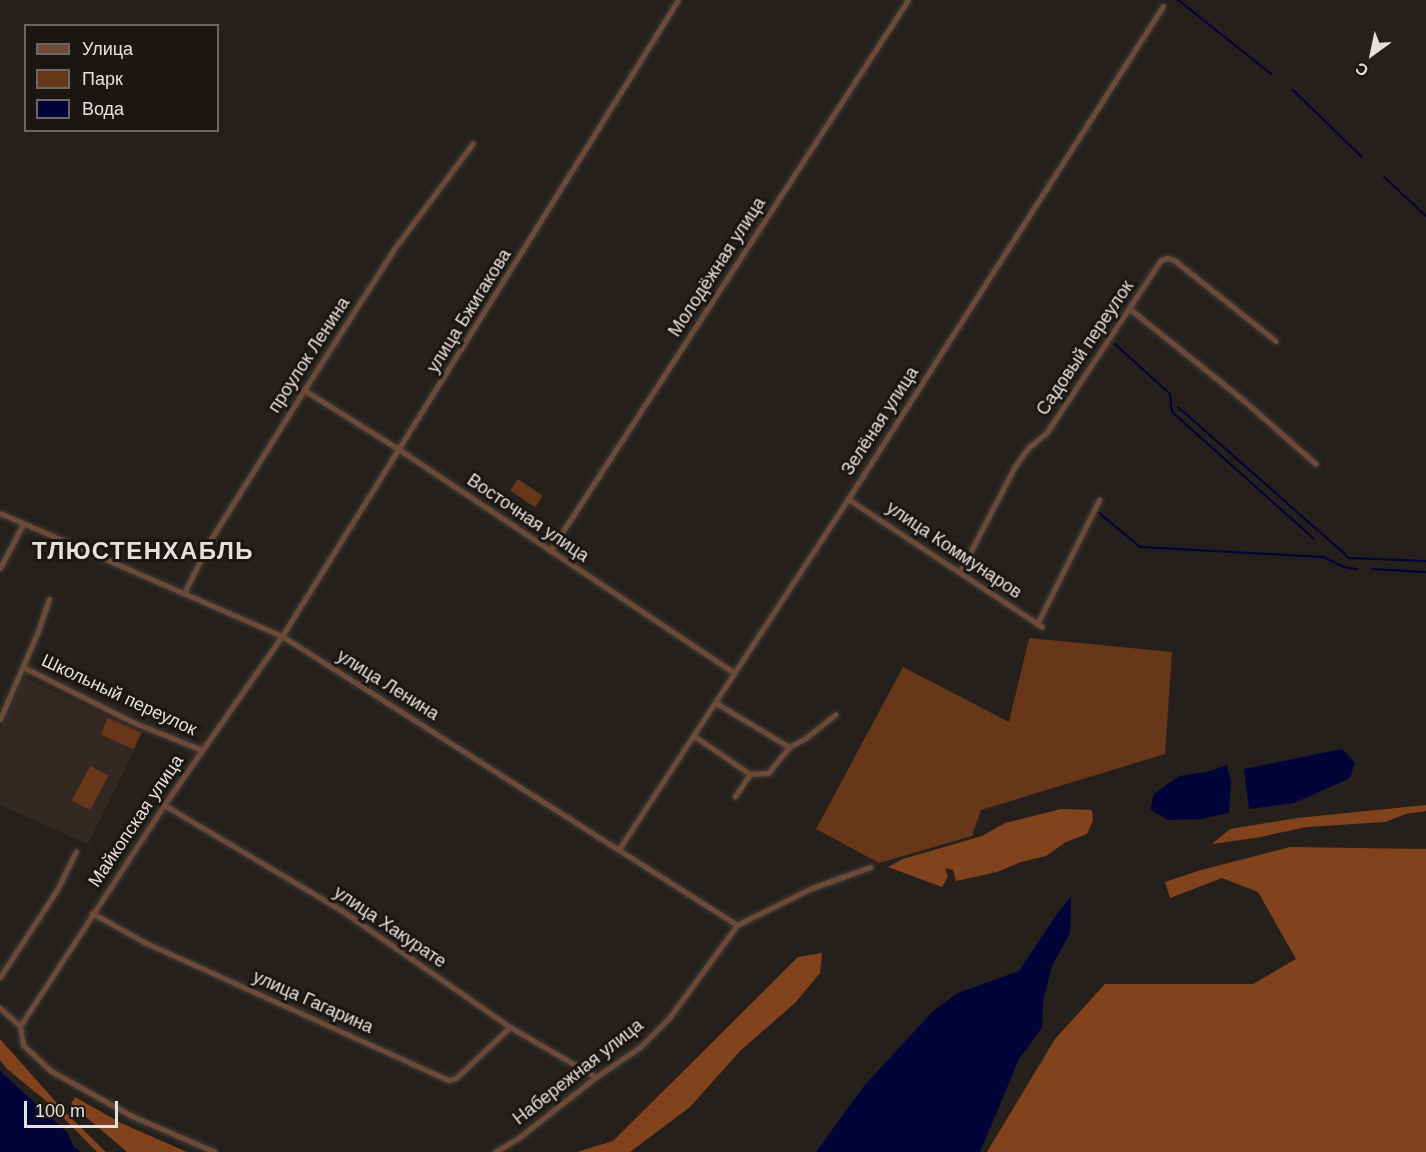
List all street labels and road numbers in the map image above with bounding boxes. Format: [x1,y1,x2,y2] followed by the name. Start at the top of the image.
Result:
[664,193,770,341] street label: Молодёжная улица
[422,245,516,377] street label: улица Бжигакова
[1032,276,1138,420] street label: Садовый переулок
[264,293,354,417] street label: проулок Ленина
[837,363,923,479] street label: Зелёная улица
[463,469,593,567] street label: Восточная улица
[882,497,1026,603] street label: улица Коммунаров
[333,645,443,725] street label: улица Ленина
[38,650,200,740] street label: Школьный переулок
[84,751,188,891] street label: Майкопская улица
[330,881,450,973] street label: улица Хакурате
[249,966,377,1038] street label: улица Гагарина
[509,1014,647,1130] street label: Набережная улица

